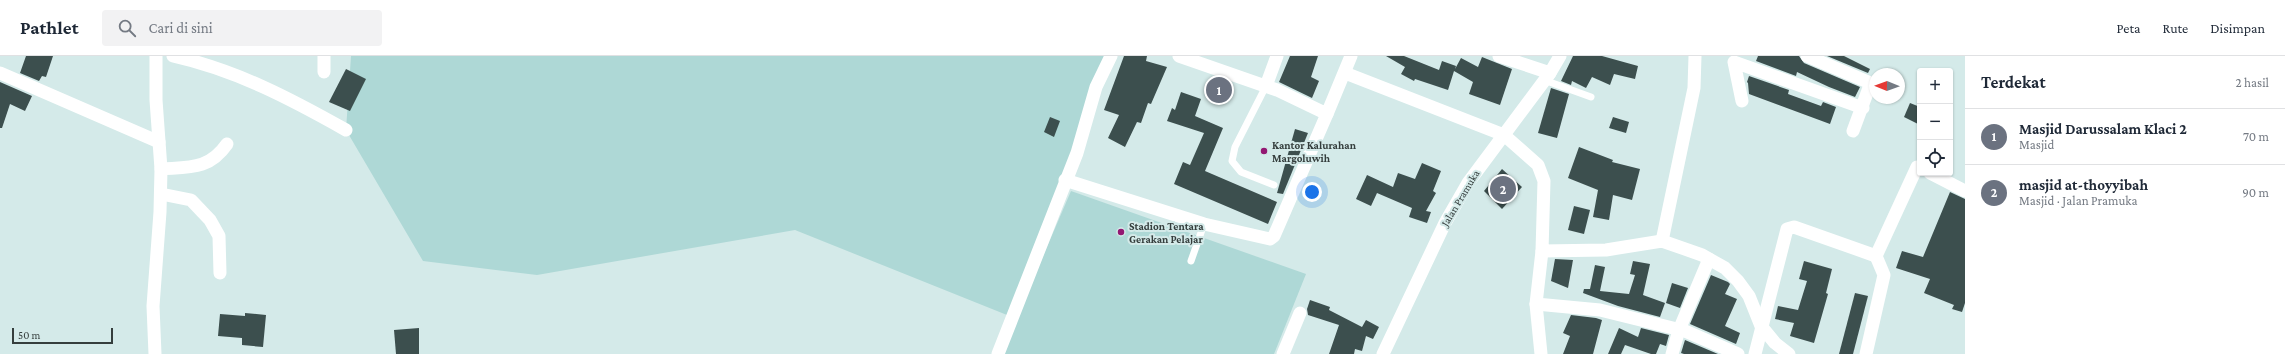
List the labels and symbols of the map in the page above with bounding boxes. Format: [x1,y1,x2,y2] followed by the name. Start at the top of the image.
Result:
[1869,68,1905,104] north arrow
[1206,75,1232,105] pin: 1
[1272,139,1357,164] place label: Kantor Kalurahan Margoluwih
[1259,146,1269,156] marker: Kantor Kalurahan Margoluwih
[1438,168,1482,230] street label: Jalan Pramuka
[1490,174,1516,204] pin: 2
[1302,182,1322,202] your location
[1129,220,1204,246] place label: Stadion Tentara Gerakan Pelajar
[1116,227,1126,237] marker: Stadion Tentara Gerakan Pelajar
[12,326,113,345] scale bar

